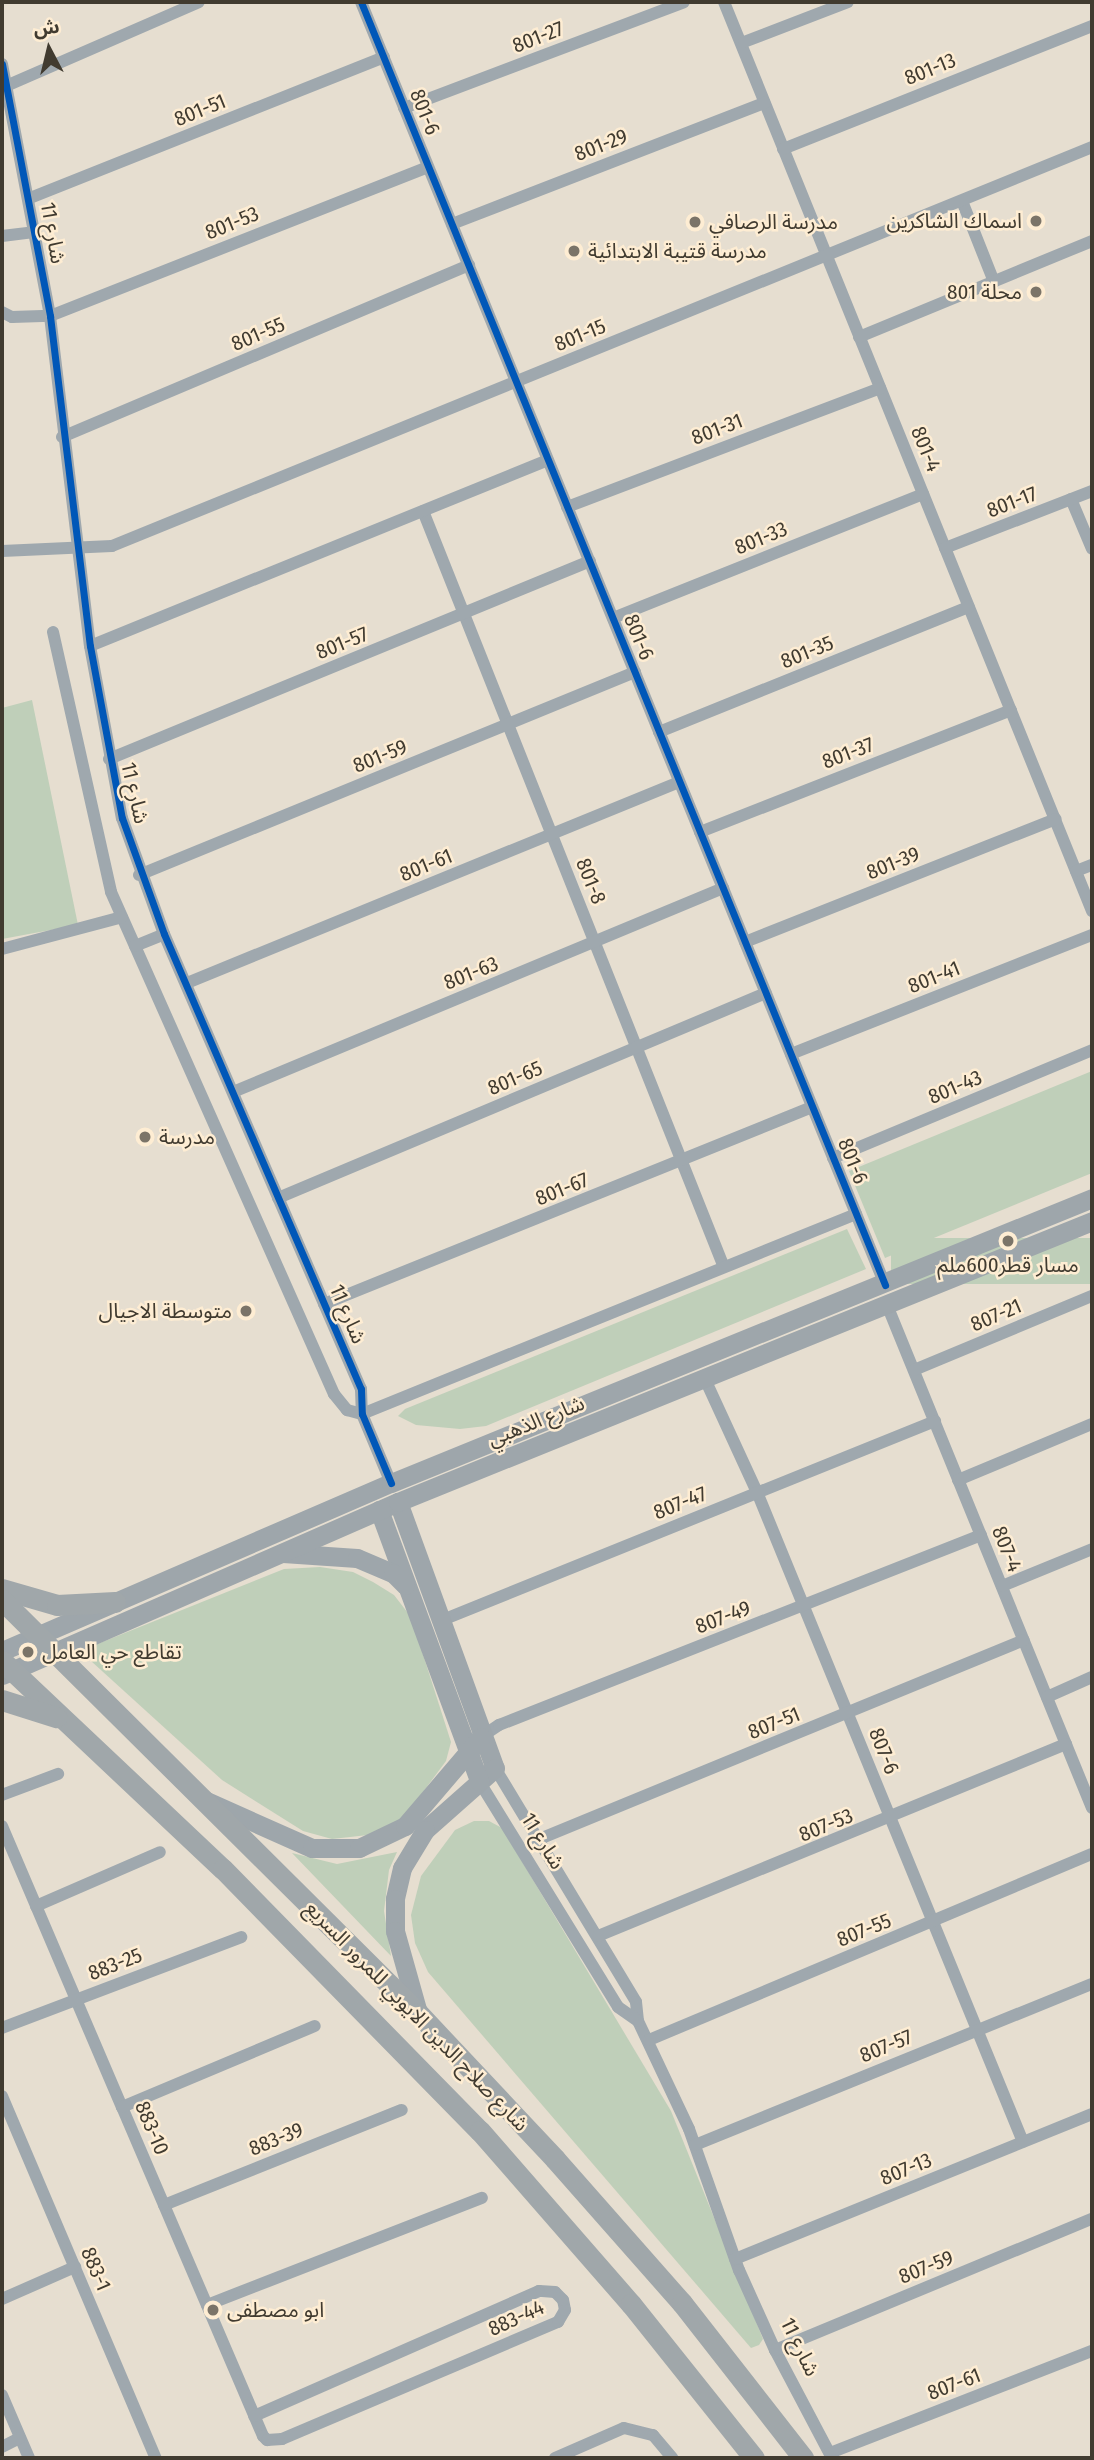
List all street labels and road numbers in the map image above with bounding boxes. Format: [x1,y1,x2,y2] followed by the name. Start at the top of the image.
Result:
[509,16,567,58] street label: 801-27
[901,47,959,91] street label: 801-13
[404,85,446,139] street label: 801-6
[171,88,229,132] street label: 801-51
[571,123,631,167] street label: 801-29
[35,200,71,266] street label: شارع 11
[202,201,262,245] street label: 801-53
[227,311,289,357] street label: 801-55
[551,313,609,357] street label: 801-15
[688,408,746,450] street label: 801-31
[906,423,946,475] street label: 801-4
[983,481,1041,523] street label: 801-17
[731,516,791,560] street label: 801-33
[618,610,660,664] street label: 801-6
[312,621,372,665] street label: 801-57
[777,630,837,674] street label: 801-35
[819,732,877,774] street label: 801-37
[349,734,411,778] street label: 801-59
[116,760,154,826] street label: شارع 11
[863,841,923,885] street label: 801-39
[396,843,456,887] street label: 801-61
[570,854,612,908] street label: 801-8
[440,951,502,995] street label: 801-63
[904,955,964,999] street label: 801-41
[484,1055,546,1101] street label: 801-65
[924,1064,986,1110] street label: 801-43
[832,1134,874,1188] street label: 801-6
[532,1167,592,1211] street label: 801-67
[324,1281,372,1347] street label: شارع 11
[967,1293,1025,1337] street label: 807-21
[484,1390,588,1452] street label: شارع الذهبي
[650,1481,710,1525] street label: 807-47
[986,1522,1028,1576] street label: 807-4
[692,1595,754,1639] street label: 807-49
[744,1701,804,1745] street label: 807-51
[863,1724,905,1778] street label: 807-6
[795,1803,857,1847] street label: 807-53
[516,1808,570,1874] street label: شارع 11
[300,1895,534,2137] street label: شارع صلاح الدين الايوبي للمرور السريع
[833,1908,895,1952] street label: 807-55
[84,1942,146,1986] street label: 883-25
[856,2024,916,2068] street label: 807-57
[129,2097,175,2159] street label: 883-10
[245,2117,307,2161] street label: 883-39
[876,2147,936,2191] street label: 807-13
[76,2243,116,2295] street label: 883-1
[895,2245,957,2289] street label: 807-59
[484,2295,548,2341] street label: 883-44
[775,2314,825,2380] street label: شارع 11
[924,2362,984,2406] street label: 807-61

